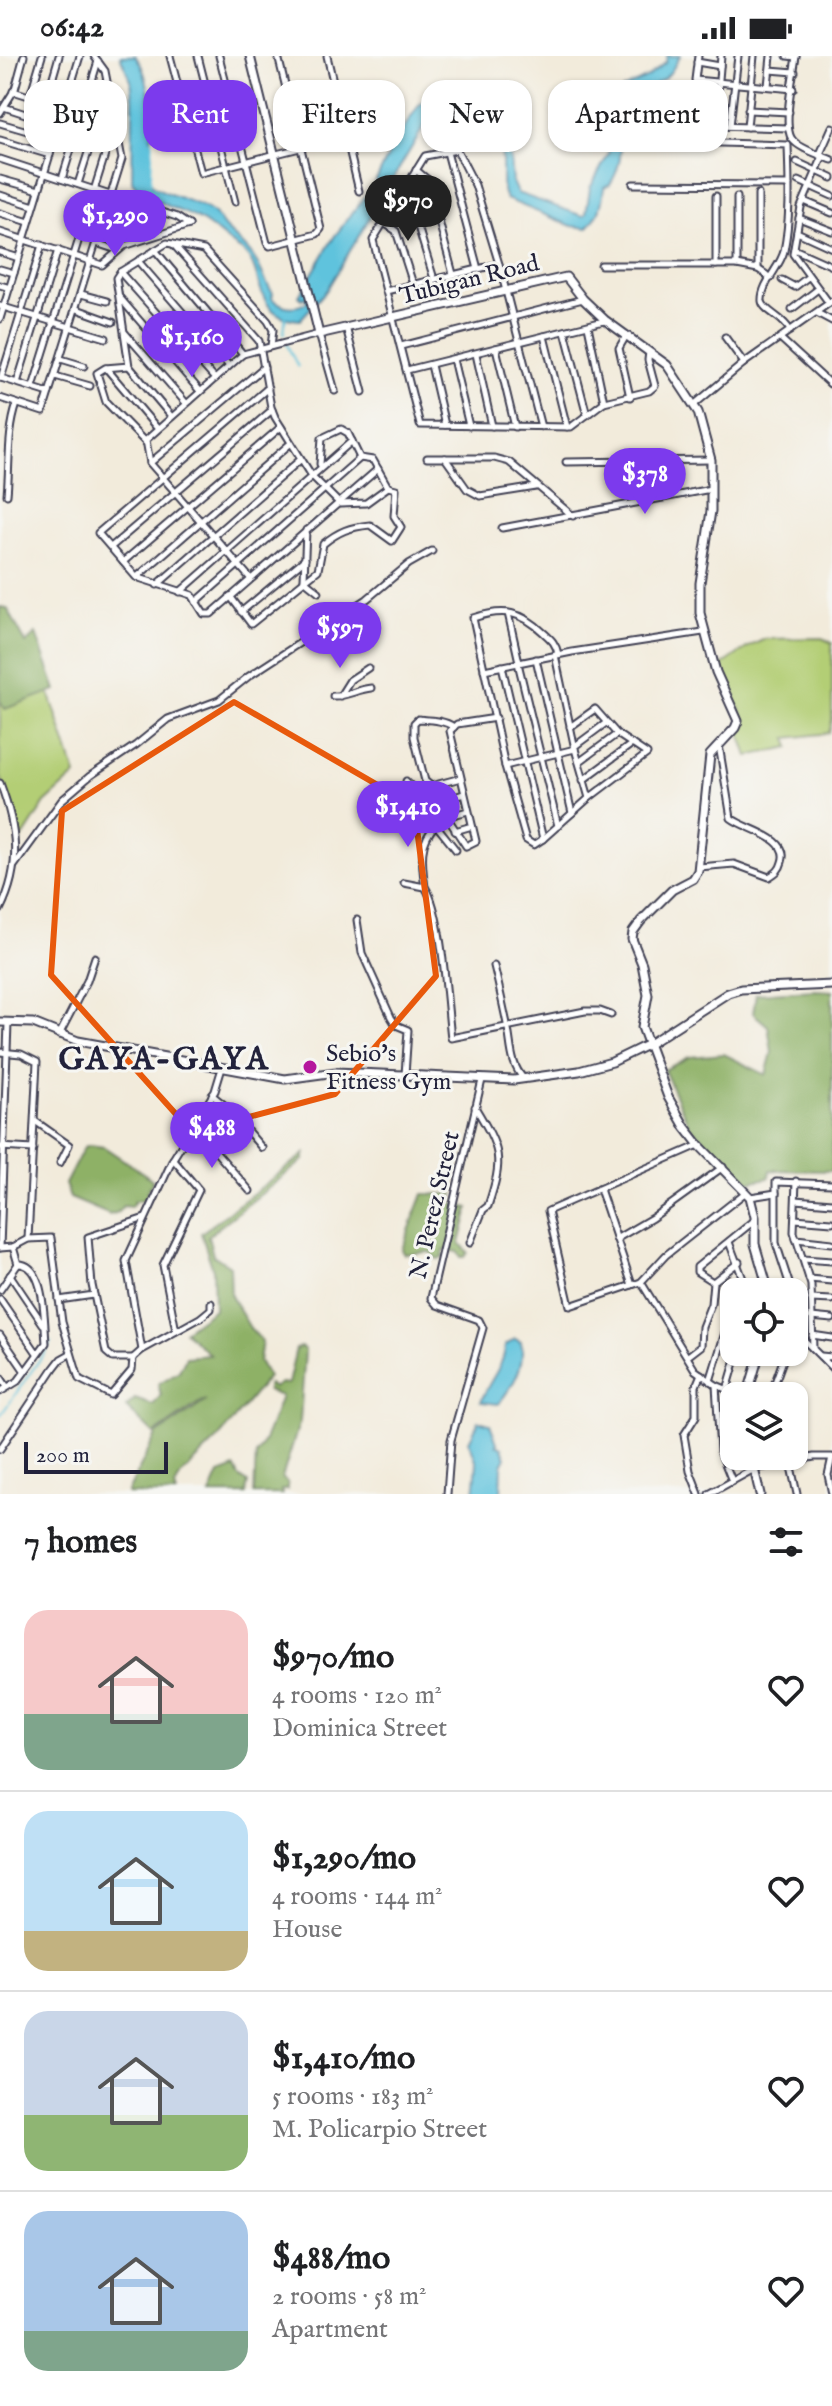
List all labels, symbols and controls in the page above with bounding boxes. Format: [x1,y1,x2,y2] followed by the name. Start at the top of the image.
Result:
[40,9,104,47] text: 06:42
[24,80,127,152] chip: Buy
[143,80,257,152] chip: Rent
[273,80,405,152] chip: Filters
[421,80,532,152] chip: New
[548,80,728,152] chip: Apartment
[361,175,455,243] pin: $970
[383,184,433,217] text: $970
[50,190,180,258] pin: $1,290
[81,199,149,232] text: $1,290
[396,248,543,313] street label: Tubigan Road
[127,311,257,379] pin: $1,160
[160,320,224,353] text: $1,160
[598,448,692,516] pin: $378
[622,457,668,490] text: $378
[293,602,387,670] pin: $597
[316,611,364,644] text: $597
[343,781,473,849] pin: $1,410
[375,790,441,823] text: $1,410
[326,1039,451,1098] place label: Sebio's Fitness Gym
[58,1040,270,1081] district label: GAYA-GAYA
[301,1058,319,1076] marker: Sebio's Fitness Gym
[165,1102,259,1170] pin: $488
[188,1111,236,1144] text: $488
[403,1128,468,1282] street label: N. Perez Street
[720,1278,808,1470] map controls
[720,1278,808,1366] button: locate
[720,1382,808,1470] button: layers
[24,1438,168,1474] scale bar
[36,1442,90,1470] text: 200 m
[764,1520,808,1564] icon: filters
[24,1521,137,1564] text: 7 homes
[272,1636,394,1679] text: $970/mo
[88,1642,184,1738] icon: home
[764,1668,808,1712] icon: heart
[272,1679,442,1712] text: 4 rooms · 120 m²
[272,1712,447,1745] text: Dominica Street
[272,1837,416,1880] text: $1,290/mo
[88,1843,184,1939] icon: home
[764,1869,808,1913] icon: heart
[272,1880,443,1913] text: 4 rooms · 144 m²
[272,1913,342,1946] text: House
[272,2037,415,2080] text: $1,410/mo
[88,2043,184,2139] icon: home
[764,2069,808,2113] icon: heart
[272,2080,434,2113] text: 5 rooms · 183 m²
[272,2113,487,2146] text: M. Policarpio Street
[272,2237,390,2280] text: $488/mo
[88,2243,184,2339] icon: home
[764,2269,808,2313] icon: heart
[272,2280,426,2313] text: 2 rooms · 58 m²
[272,2313,388,2346] text: Apartment

